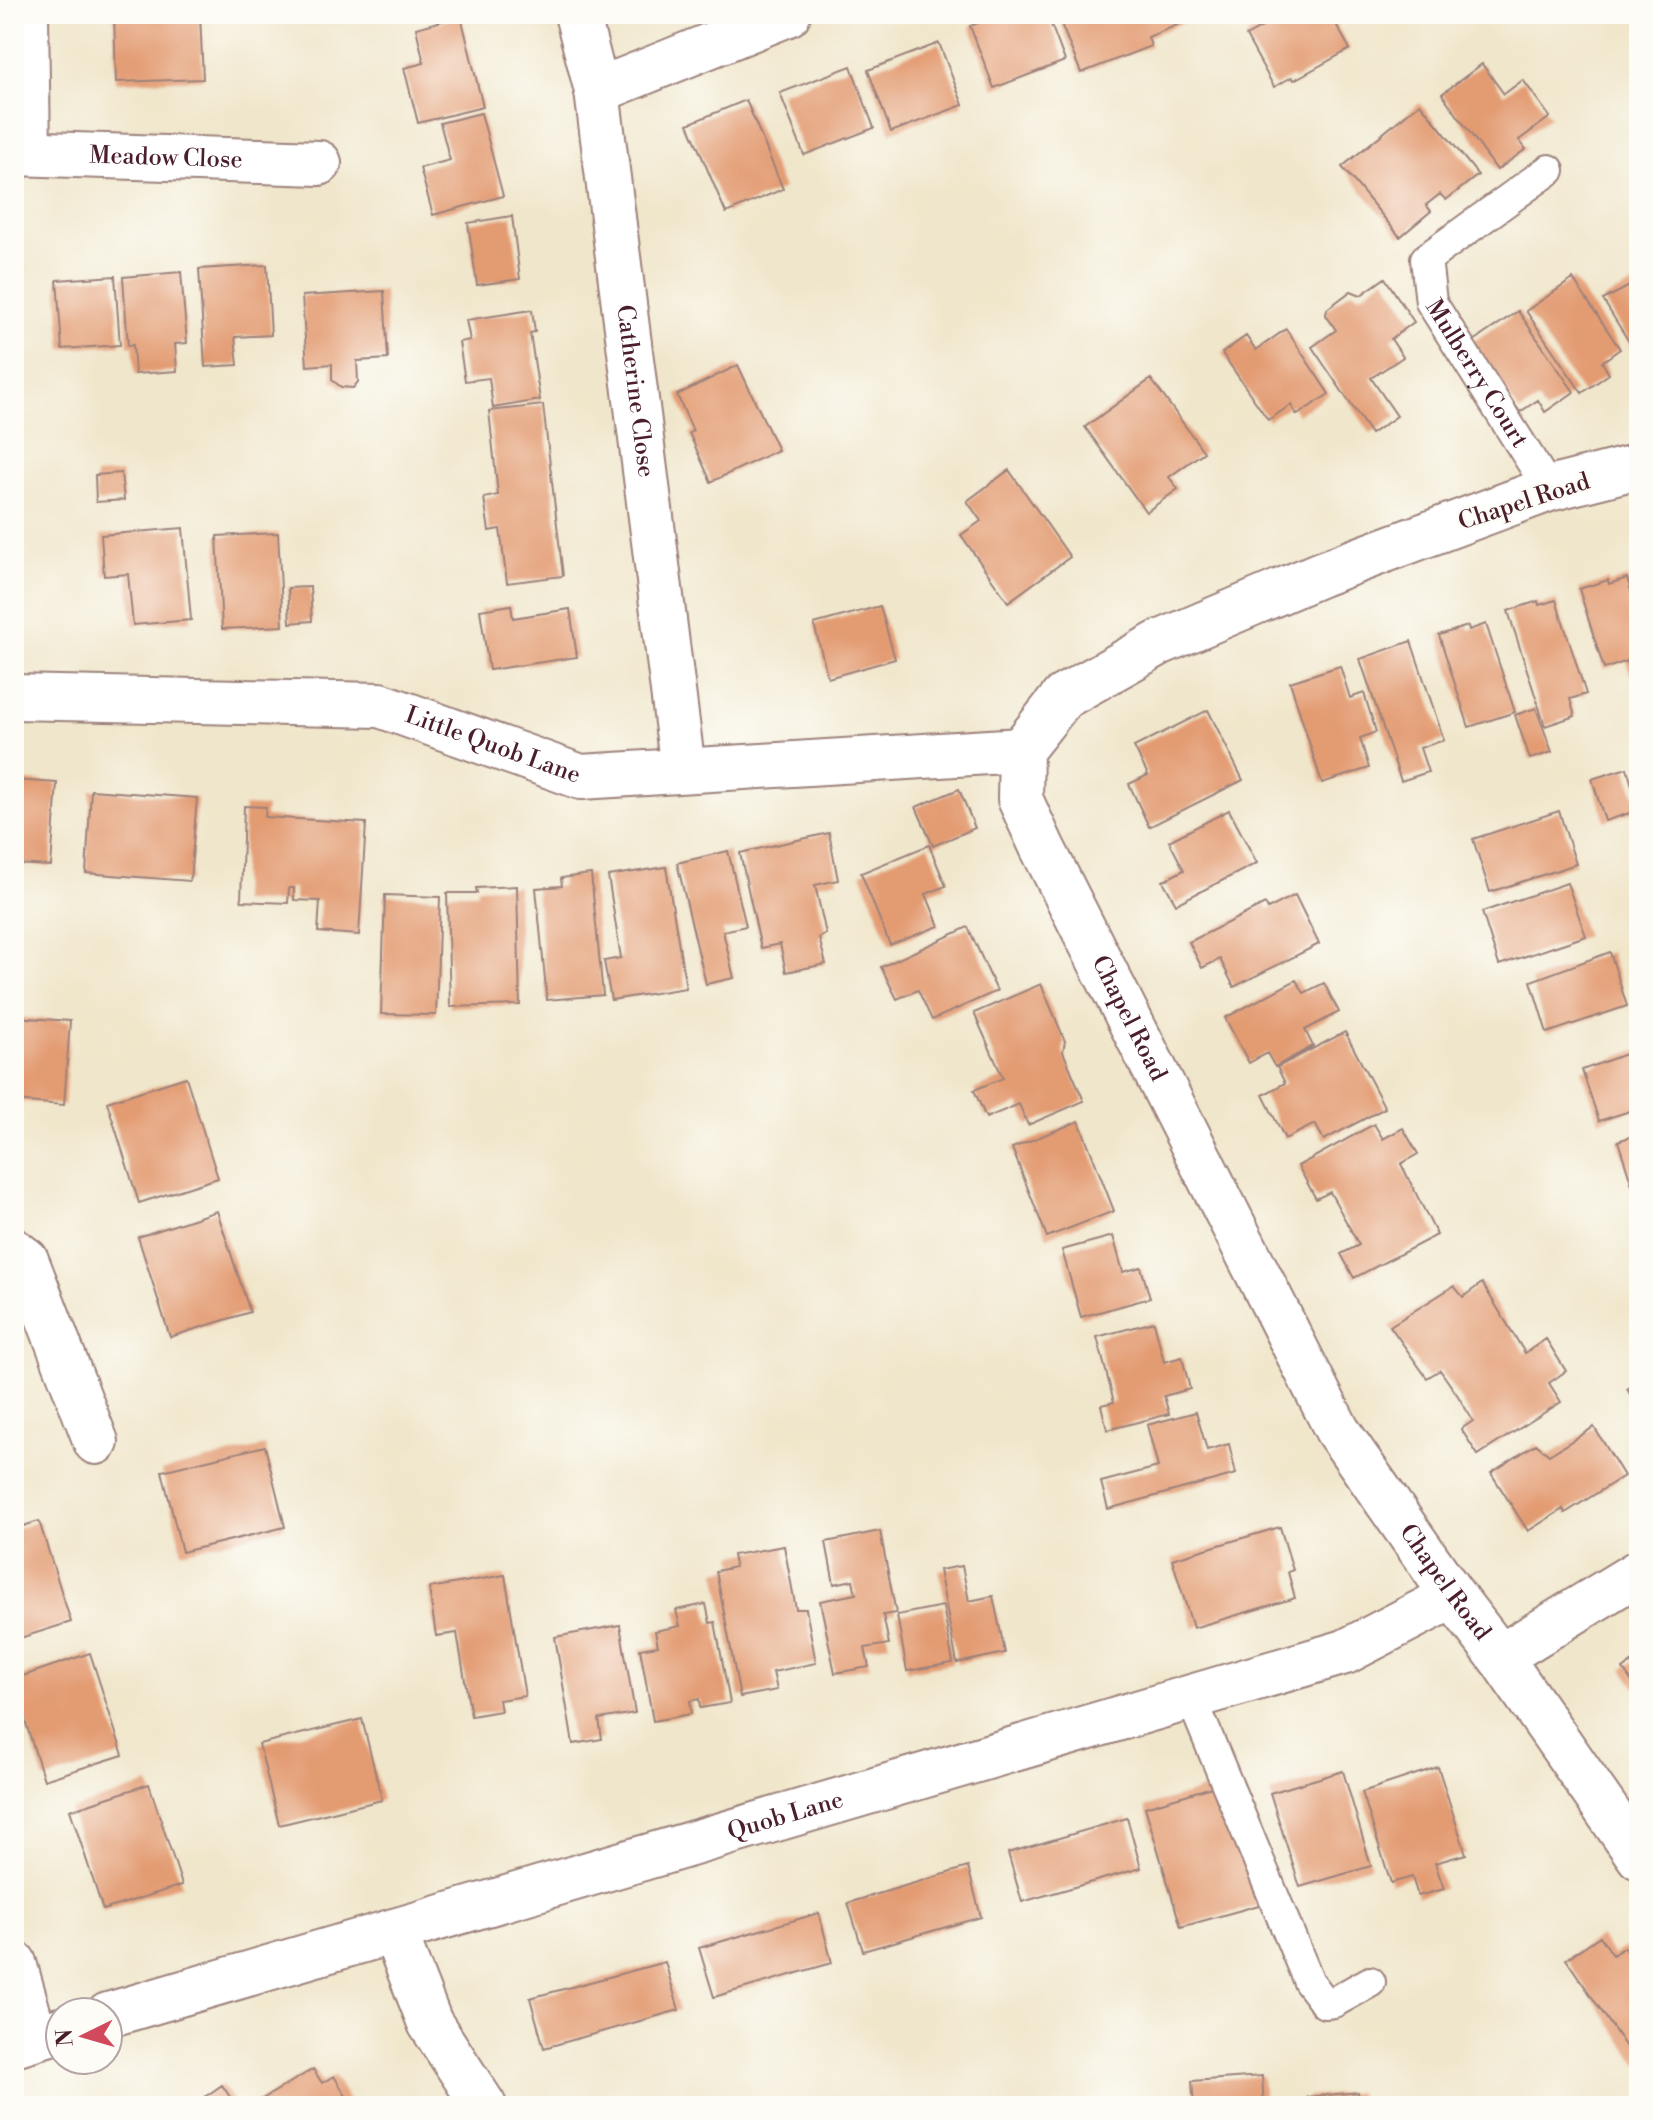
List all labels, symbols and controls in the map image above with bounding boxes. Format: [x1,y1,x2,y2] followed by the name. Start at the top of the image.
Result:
[89,140,243,175] street label: Meadow Close
[1418,294,1535,454] street label: Mulberry Court
[609,303,661,479] street label: Catherine Close
[1454,467,1594,537] street label: Chapel Road
[401,700,585,791] street label: Little Quob Lane
[1084,951,1173,1087] street label: Chapel Road
[1393,1518,1497,1647] street label: Chapel Road
[724,1785,847,1847] street label: Quob Lane
[44,1996,124,2076] north arrow
[51,2027,80,2047] text: N

